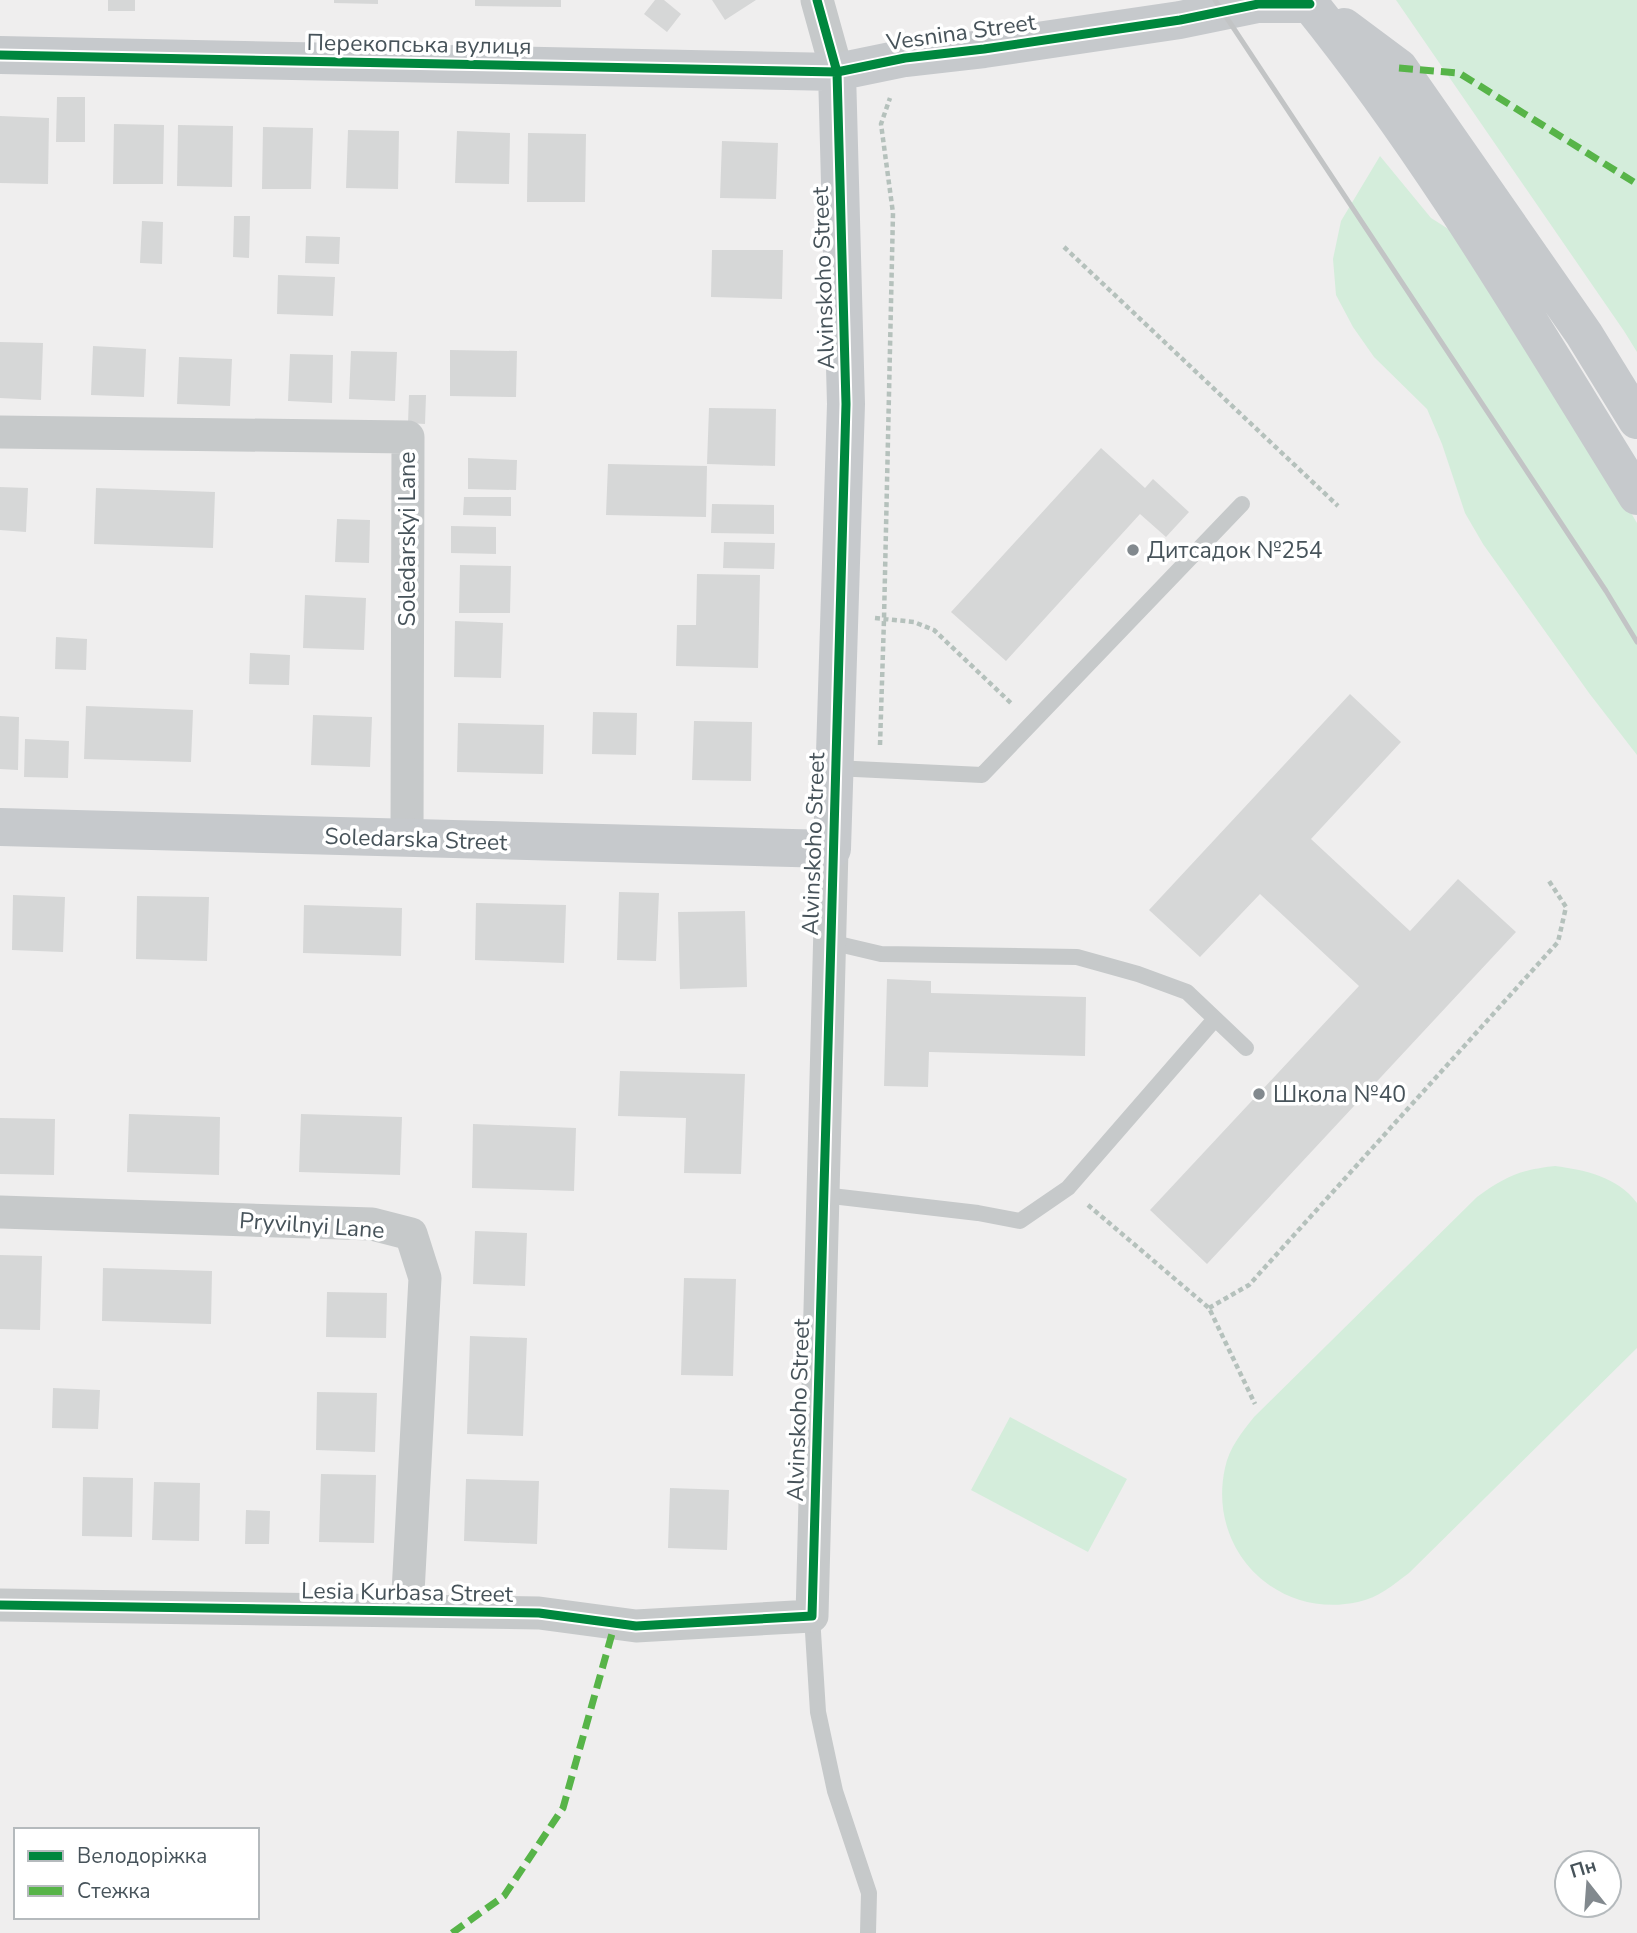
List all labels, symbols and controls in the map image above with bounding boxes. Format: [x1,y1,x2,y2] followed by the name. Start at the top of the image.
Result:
[884,7,1038,58] street label: Vesnina Street
[306,27,532,62] street label: Перекопська вулиця
[805,185,842,370] street label: Alvinskoho Street
[392,452,423,626] street label: Soledarskyi Lane
[1147,535,1323,566] place label: Дитсадок №254
[1125,542,1141,558] marker: Дитсадок №254
[795,751,832,936] street label: Alvinskoho Street
[324,821,509,858] street label: Soledarska Street
[1273,1079,1406,1110] place label: Школа №40
[1251,1086,1267,1102] marker: Школа №40
[238,1205,386,1246] street label: Pryvilnyi Lane
[780,1317,817,1502] street label: Alvinskoho Street
[301,1575,514,1610] street label: Lesia Kurbasa Street
[14,1828,259,1919] legend
[77,1842,207,1870] text: Велодоріжка
[1553,1849,1623,1919] north arrow
[1567,1852,1600,1885] text: Пн
[77,1877,151,1905] text: Стежка

